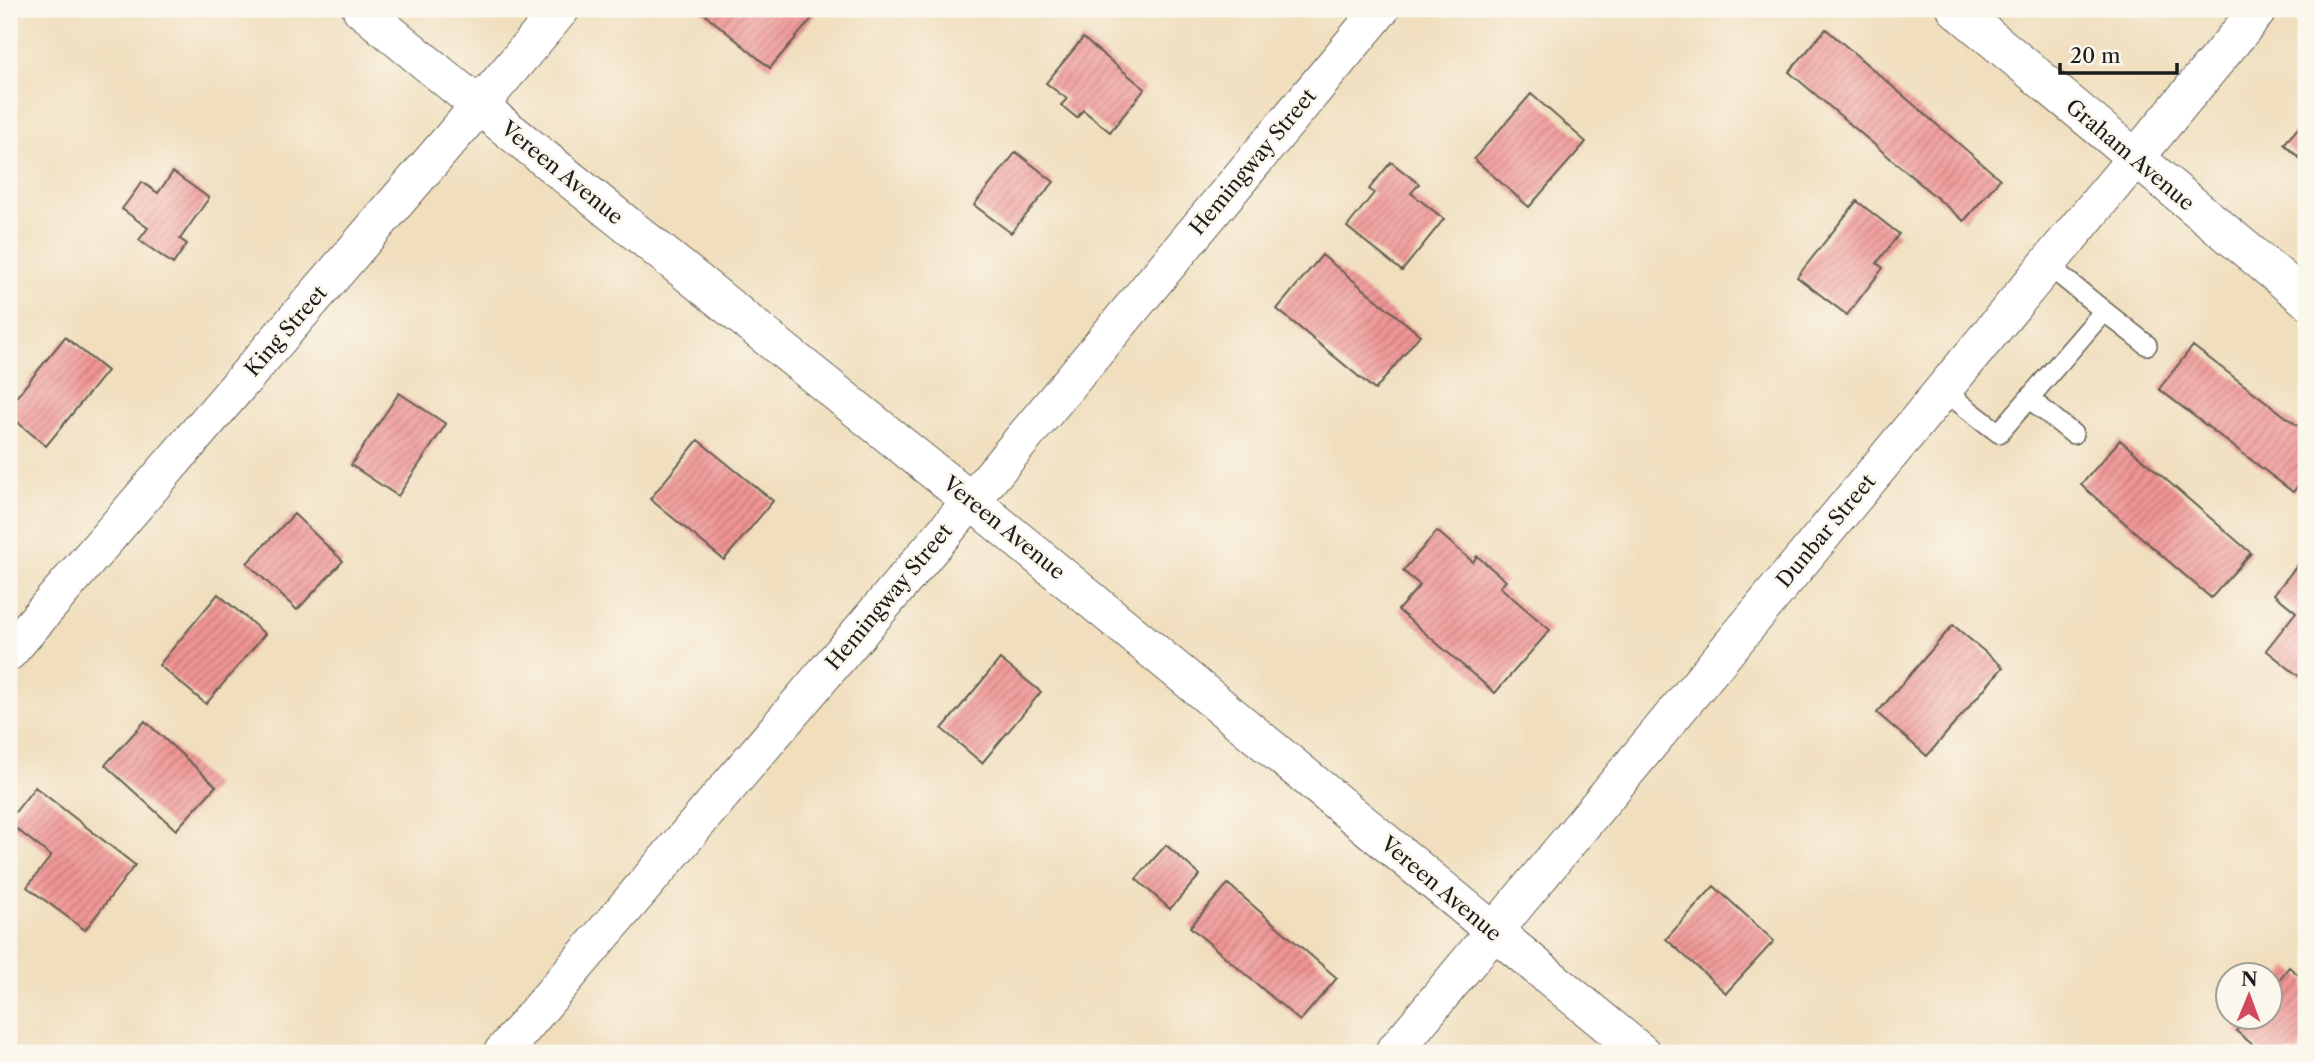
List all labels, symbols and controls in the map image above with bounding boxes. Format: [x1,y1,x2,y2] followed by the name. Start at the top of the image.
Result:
[2060,32,2177,76] scale bar
[2070,43,2121,68] text: 20 m
[1184,83,1321,240] street label: Hemingway Street
[2061,94,2200,216] street label: Graham Avenue
[496,115,628,229] street label: Vereen Avenue
[239,280,332,381] street label: King Street
[1771,468,1881,592] street label: Dunbar Street
[938,470,1070,584] street label: Vereen Avenue
[820,518,957,675] street label: Hemingway Street
[1375,830,1507,946] street label: Vereen Avenue
[2214,960,2284,1030] north arrow
[2241,968,2258,991] text: N

